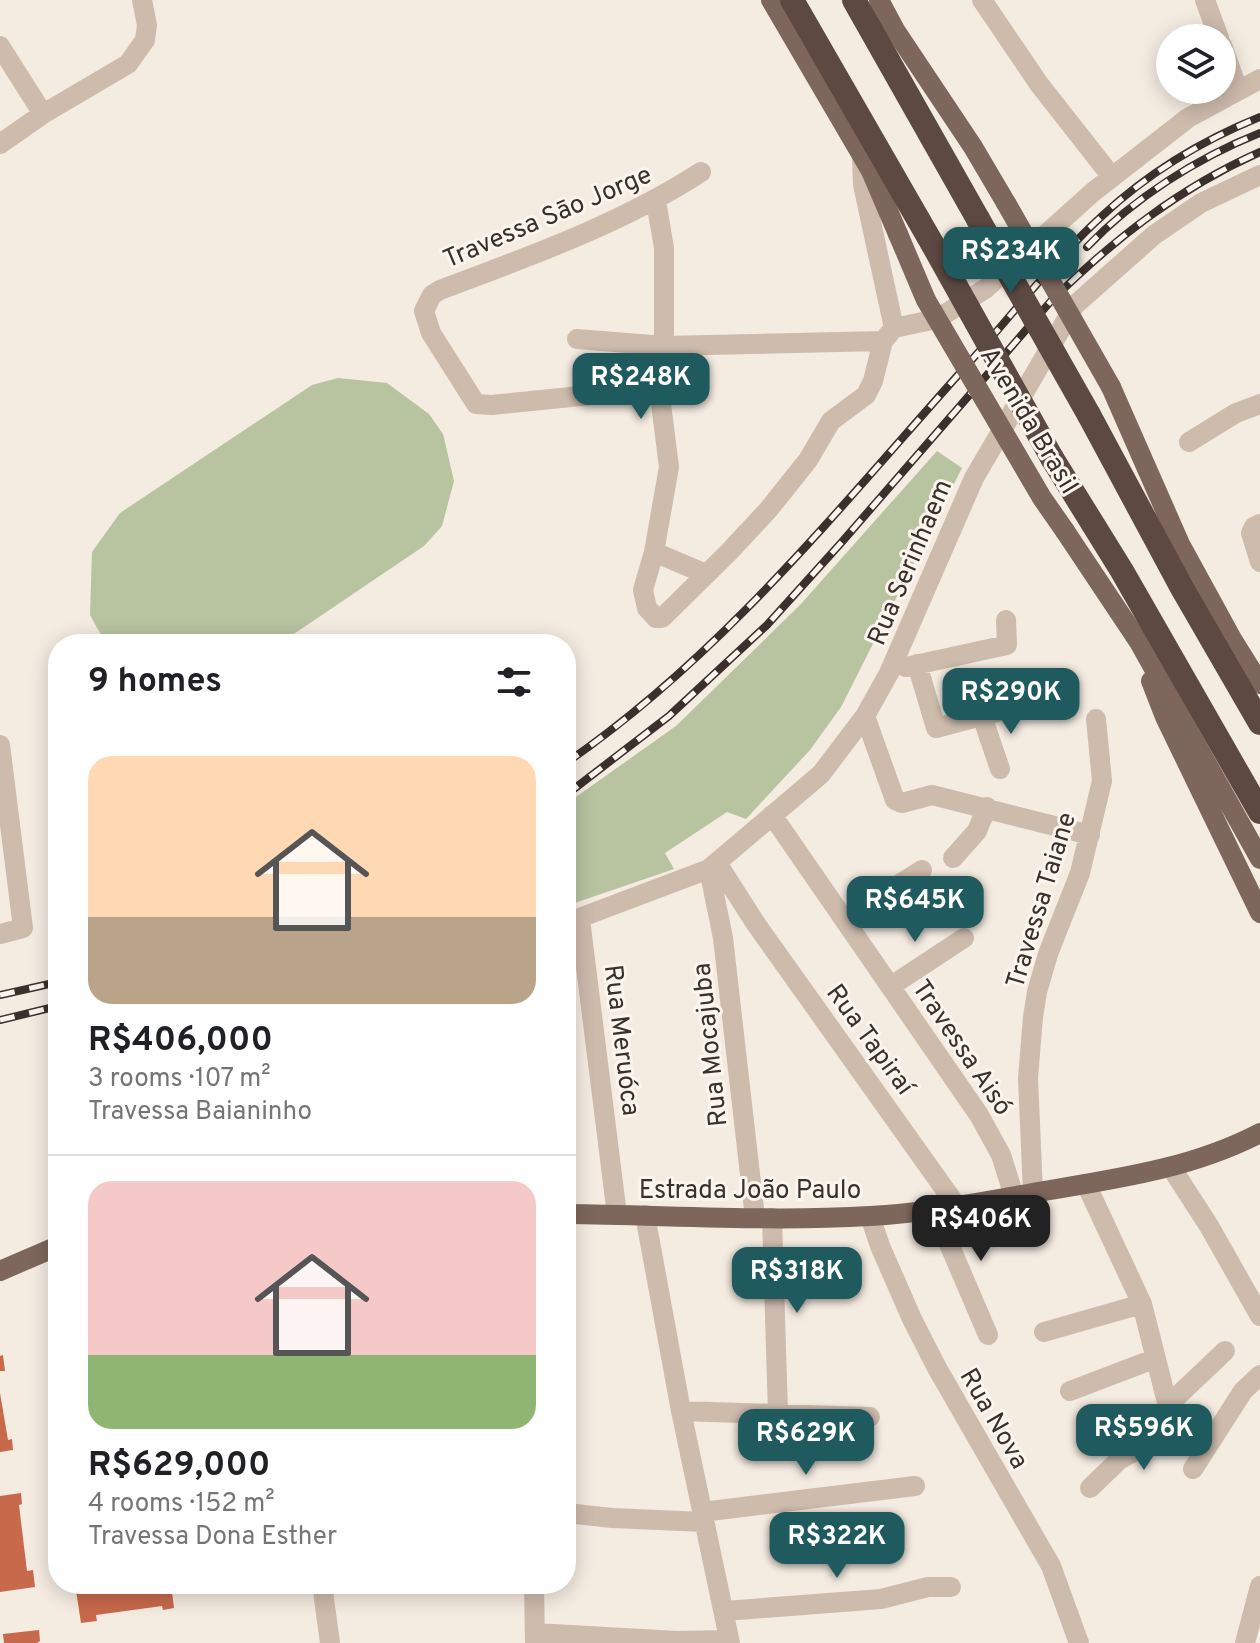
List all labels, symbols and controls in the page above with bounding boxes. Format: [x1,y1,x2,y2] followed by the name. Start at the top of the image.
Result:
[1156,24,1236,104] map controls
[1156,24,1236,104] button: layers
[439,159,657,277] street label: Travessa Sāo Jorge
[946,227,1076,295] pin: R$234K
[961,236,1061,269] text: R$234K
[971,342,1085,501] street label: Avenida Brasil
[576,353,706,421] pin: R$248K
[591,362,691,395] text: R$248K
[861,475,961,651] street label: Rua Serinhaem
[492,660,536,704] icon: filters
[88,661,222,704] text: 9 homes
[946,668,1076,736] pin: R$290K
[960,677,1062,710] text: R$290K
[240,808,384,952] icon: home
[1000,809,1085,993] street label: Travessa Taiane
[850,876,980,944] pin: R$645K
[865,885,965,918] text: R$645K
[686,961,736,1128] street label: Rua Mocajuba
[595,963,646,1118] street label: Rua Meruóca
[903,974,1018,1123] street label: Travessa Aisó
[818,979,922,1104] street label: Rua Tapiraí
[88,1020,273,1063] text: R$406,000
[88,1063,271,1096] text: 3 rooms · 107 m²
[88,1096,312,1129] text: Travessa Baianinho
[639,1175,861,1208] street label: Estrada João Paulo
[916,1195,1046,1263] pin: R$406K
[930,1204,1032,1237] text: R$406K
[240,1233,384,1377] icon: home
[732,1247,862,1315] pin: R$318K
[750,1256,844,1289] text: R$318K
[951,1363,1035,1475] street label: Rua Nova
[1079,1404,1209,1472] pin: R$596K
[741,1409,871,1477] pin: R$629K
[1094,1413,1194,1446] text: R$596K
[756,1418,856,1451] text: R$629K
[88,1445,270,1488] text: R$629,000
[88,1488,275,1521] text: 4 rooms · 152 m²
[772,1512,902,1580] pin: R$322K
[88,1521,337,1554] text: Travessa Dona Esther
[788,1521,886,1554] text: R$322K

